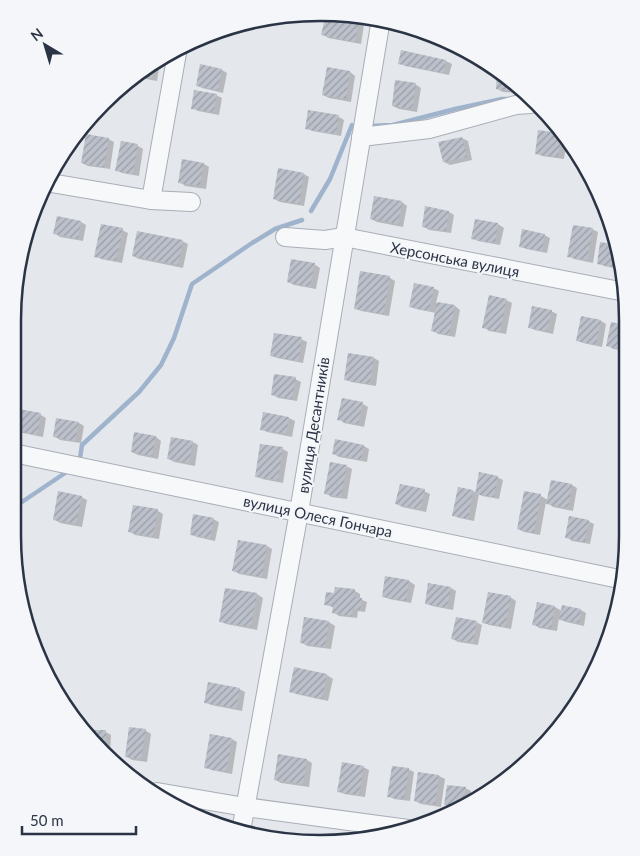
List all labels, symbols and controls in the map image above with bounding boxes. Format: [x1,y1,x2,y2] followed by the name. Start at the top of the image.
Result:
[20,20,70,70] north arrow
[27,24,46,44] text: N
[389,238,521,280] street label: Херсонська вулиця
[293,356,333,494] street label: вулиця Десантників
[242,491,394,541] street label: вулиця Олеся Гончара
[22,804,136,836] scale bar
[30,811,64,829] text: 50 m

